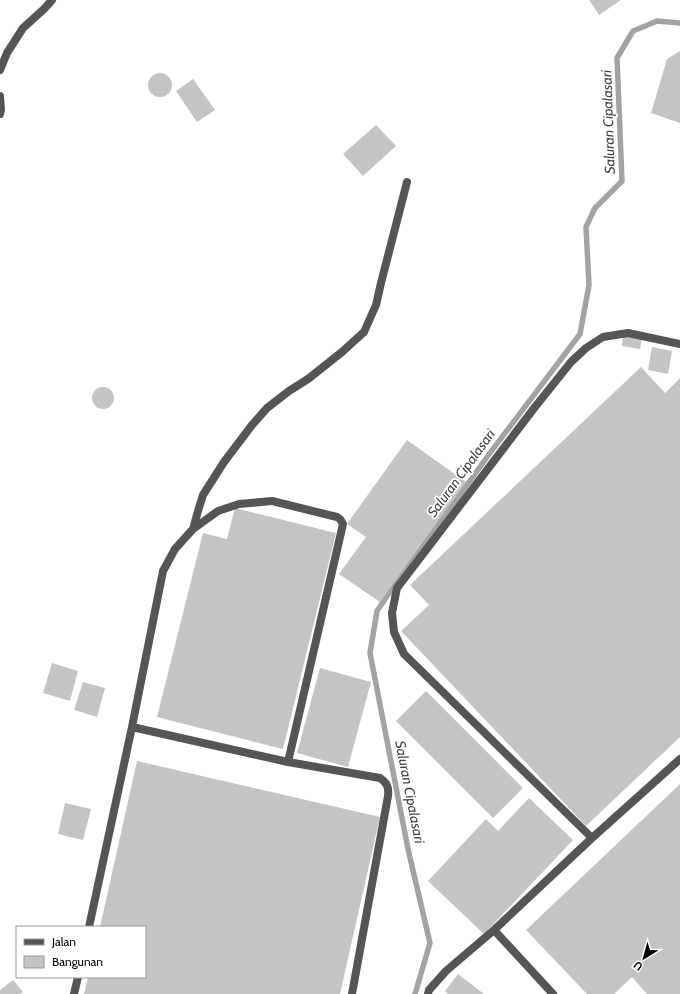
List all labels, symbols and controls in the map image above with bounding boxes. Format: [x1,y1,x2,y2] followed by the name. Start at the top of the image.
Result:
[597,69,619,174] water label: Saluran Cipalasari
[423,425,499,520] water label: Saluran Cipalasari
[391,739,429,846] water label: Saluran Cipalasari
[16,926,146,978] legend
[51,934,76,949] text: Jalan
[624,938,664,978] north arrow
[52,954,103,969] text: Bangunan
[631,958,645,974] text: U

